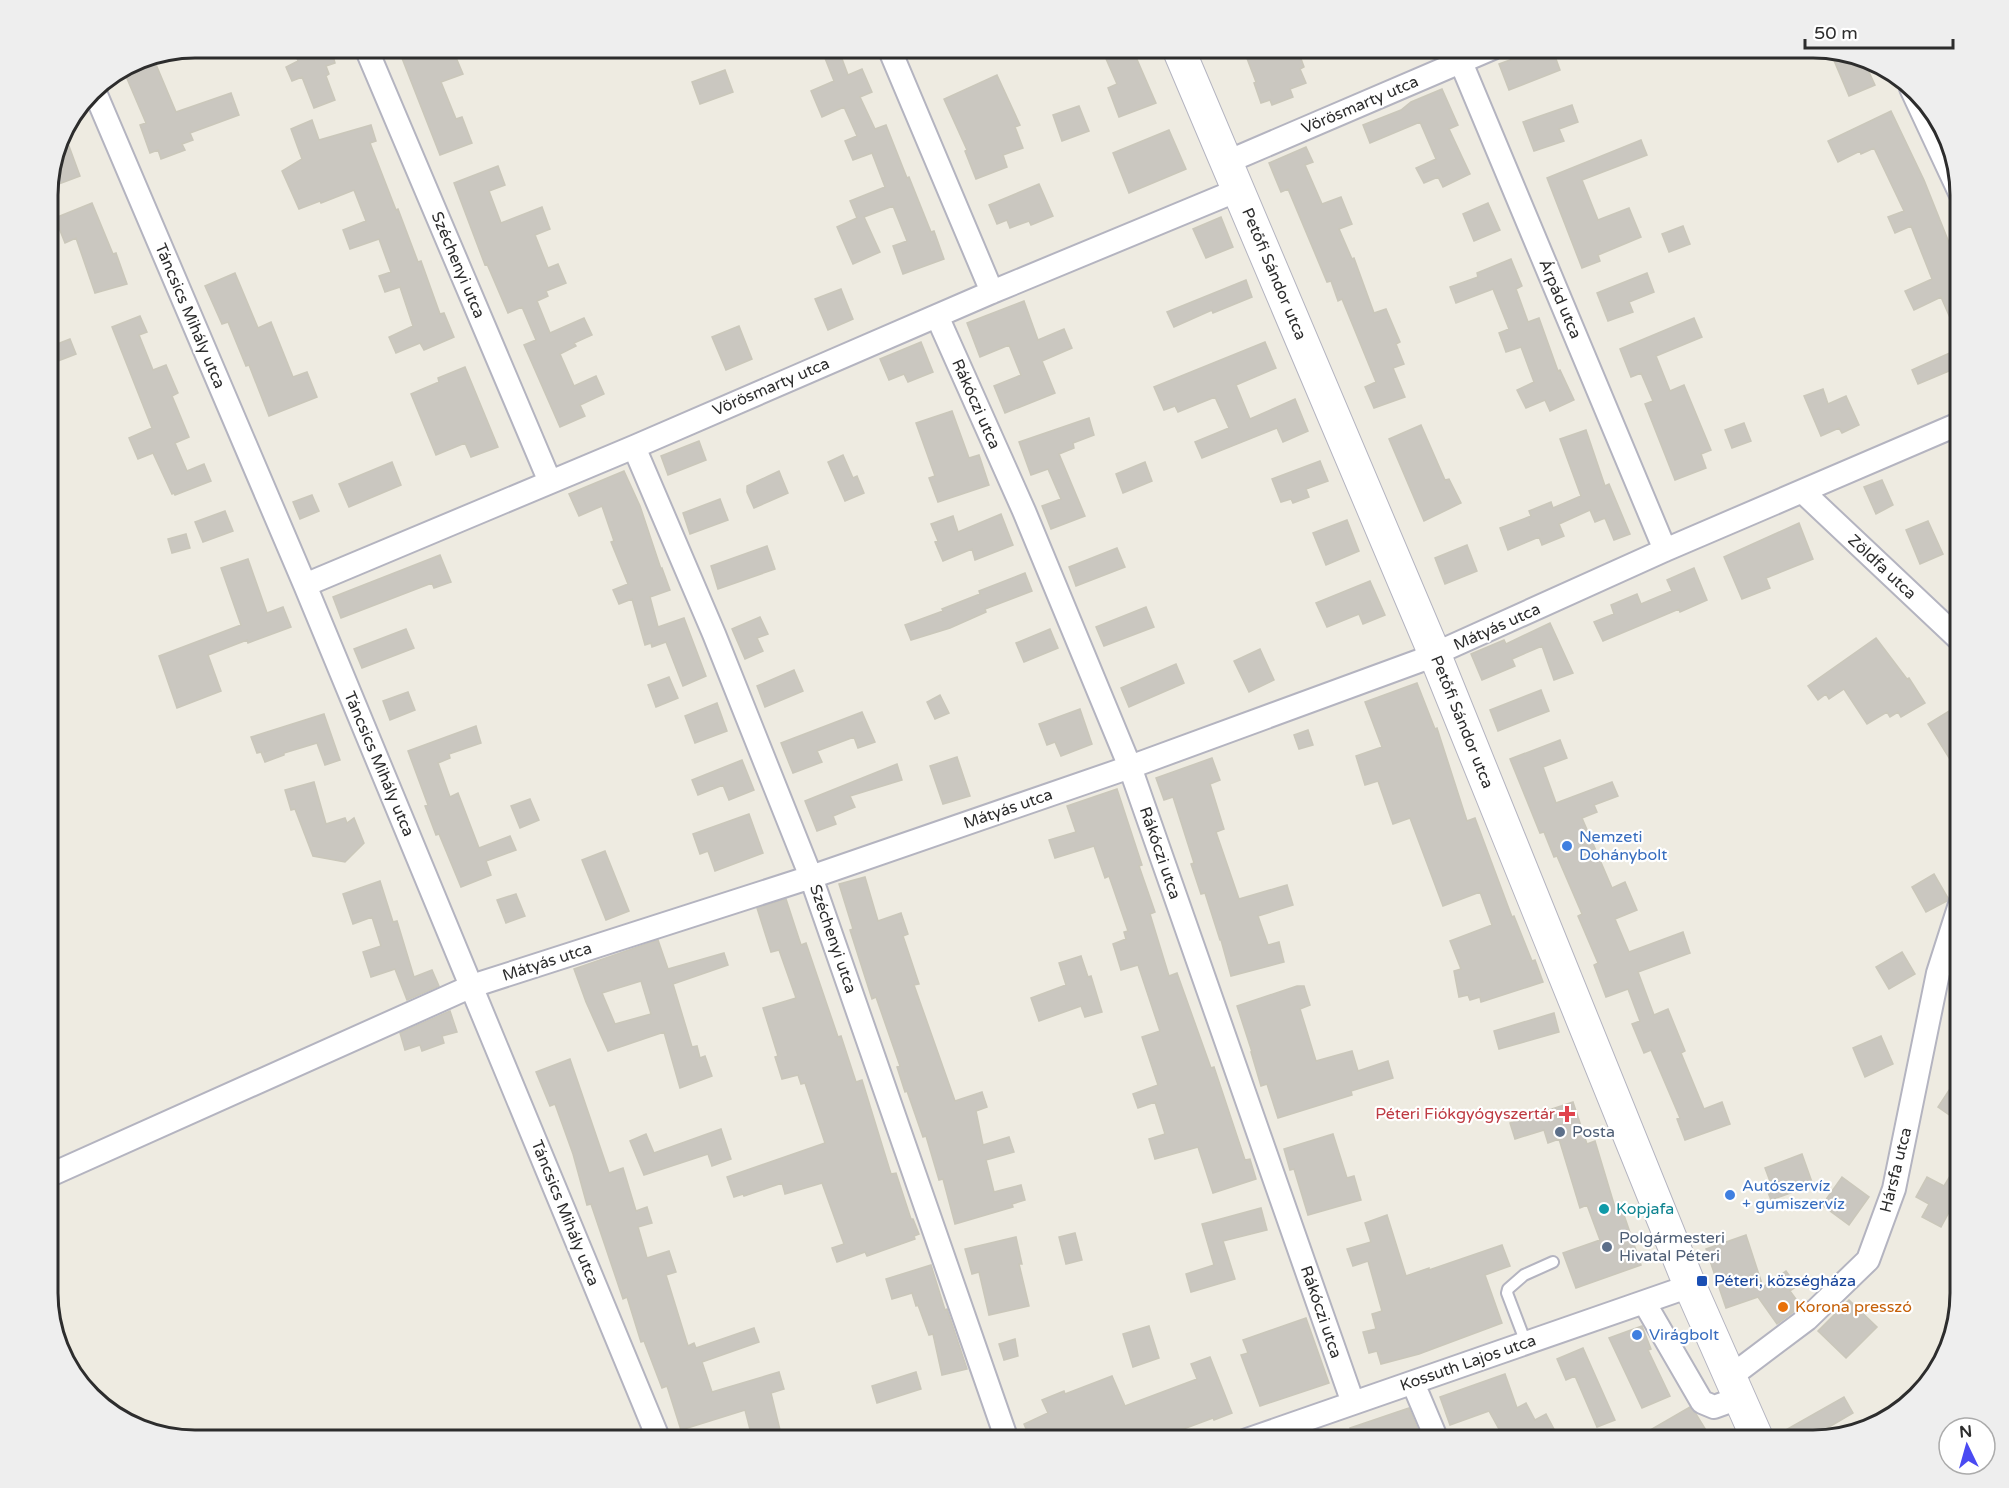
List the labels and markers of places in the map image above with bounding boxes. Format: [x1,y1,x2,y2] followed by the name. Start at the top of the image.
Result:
[1579,827,1667,865] place label: Nemzeti Dohánybolt
[1560,839,1574,853] marker: Nemzeti Dohánybolt
[1375,1104,1556,1124] place label: Péteri Fiókgyógyszertár
[1560,1107,1574,1121] marker: Péteri Fiókgyógyszertár
[1572,1122,1615,1142] place label: Posta
[1553,1125,1567,1139] marker: Posta
[1742,1176,1845,1214] place label: Autószervíz + gumiszervíz
[1723,1188,1737,1202] marker: Autószervíz + gumiszervíz
[1616,1199,1674,1219] place label: Kopjafa
[1597,1202,1611,1216] marker: Kopjafa
[1619,1228,1725,1266] place label: Polgármesteri Hivatal Péteri
[1600,1240,1614,1254] marker: Polgármesteri Hivatal Péteri
[1714,1271,1856,1291] place label: Péteri, községháza
[1695,1274,1709,1288] marker: Péteri, községháza
[1795,1297,1912,1317] place label: Korona presszó
[1776,1300,1790,1314] marker: Korona presszó
[1649,1325,1719,1345] place label: Virágbolt
[1630,1328,1644,1342] marker: Virágbolt

